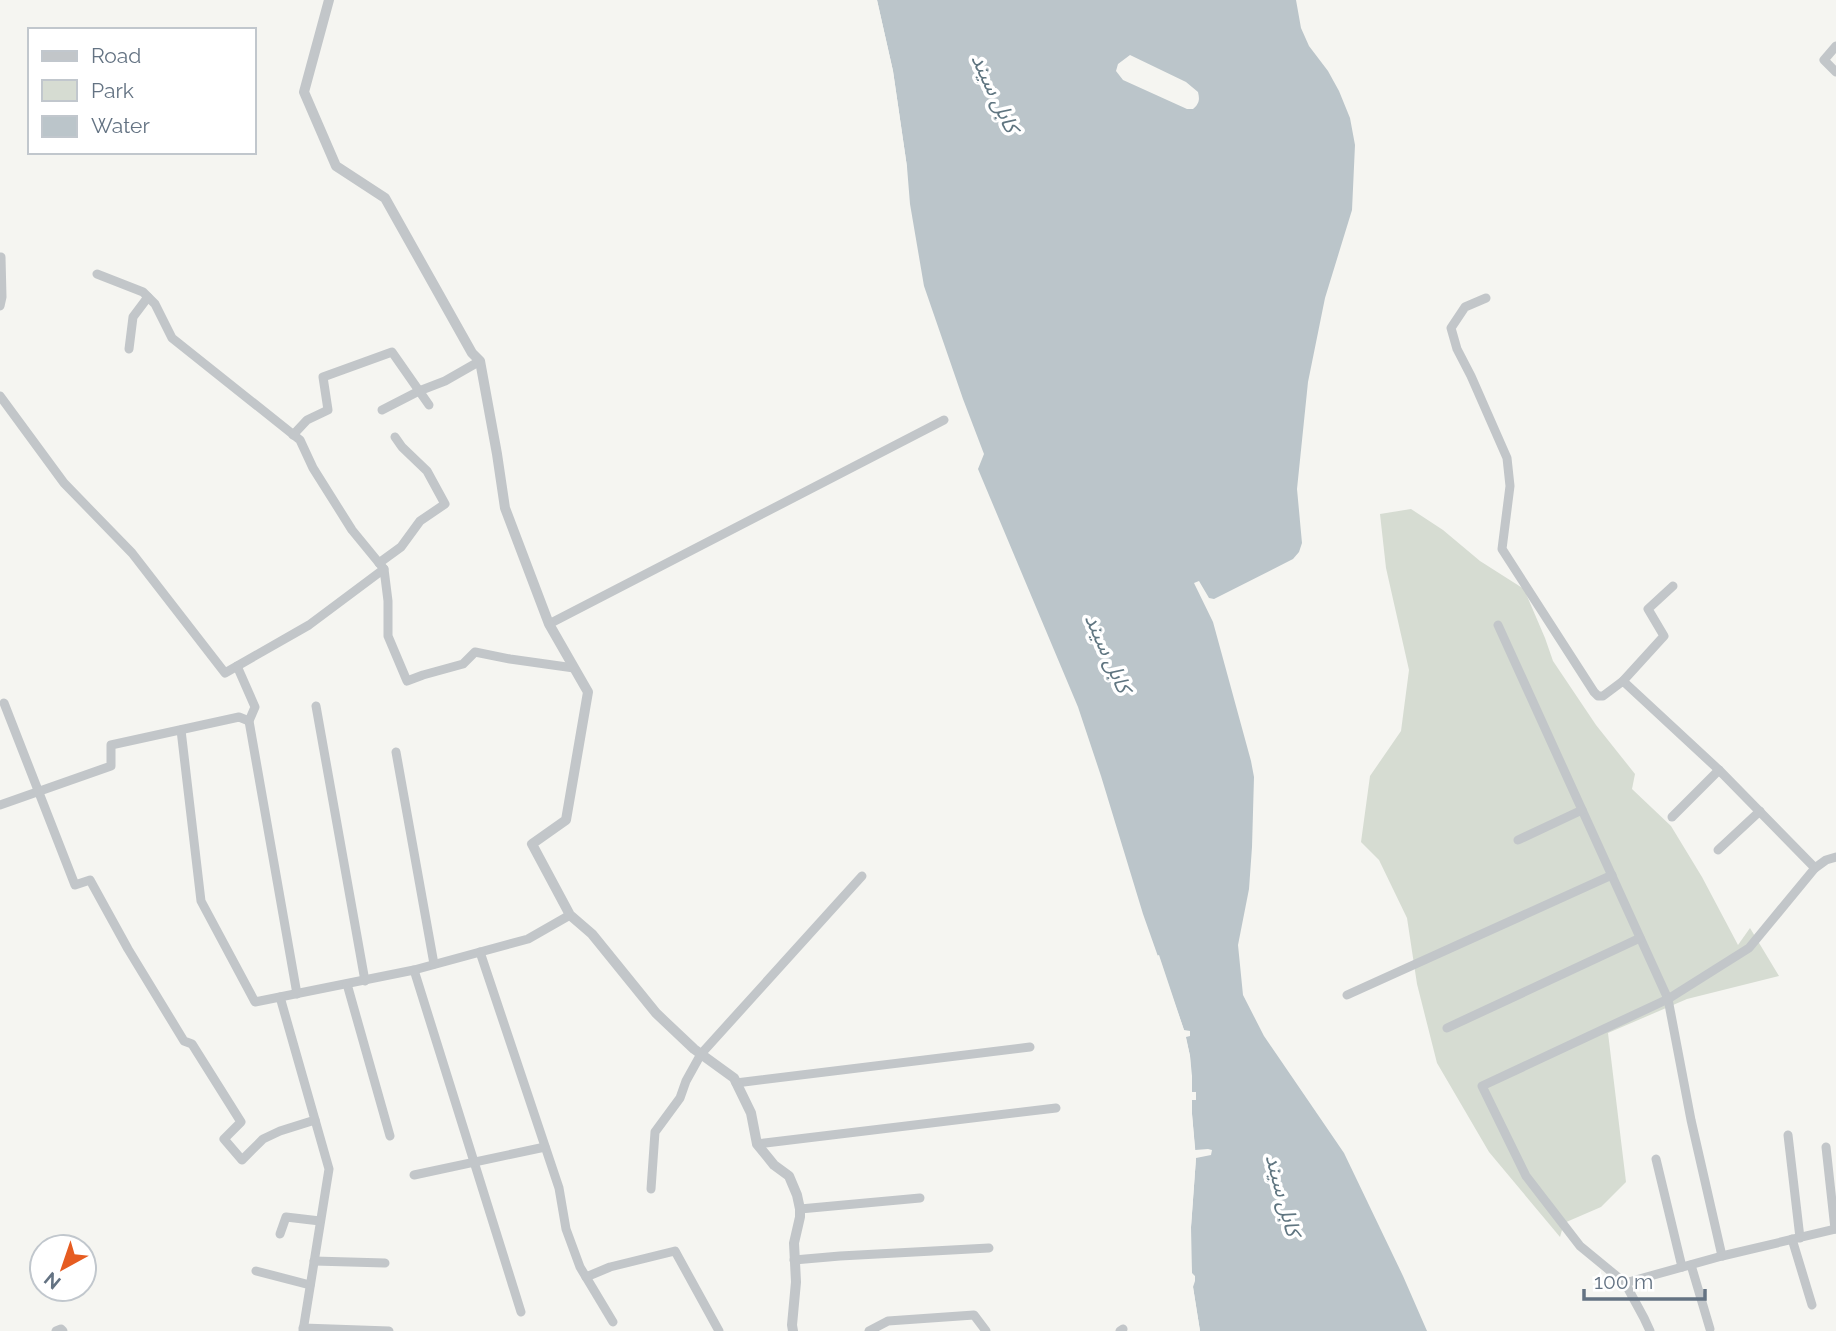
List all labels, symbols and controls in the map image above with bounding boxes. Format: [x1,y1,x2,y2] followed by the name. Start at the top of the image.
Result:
[28,28,256,154] legend
[91,43,141,68] text: Road
[966,50,1026,140] water label: کابل سيند
[91,78,134,103] text: Park
[91,113,150,138] text: Water
[1080,610,1139,700] water label: کابل سيند
[1261,1151,1308,1243] water label: کابل سيند
[28,1233,98,1303] north arrow
[1584,1258,1705,1302] scale bar
[39,1268,65,1294] text: N
[1594,1269,1653,1294] text: 100 m

